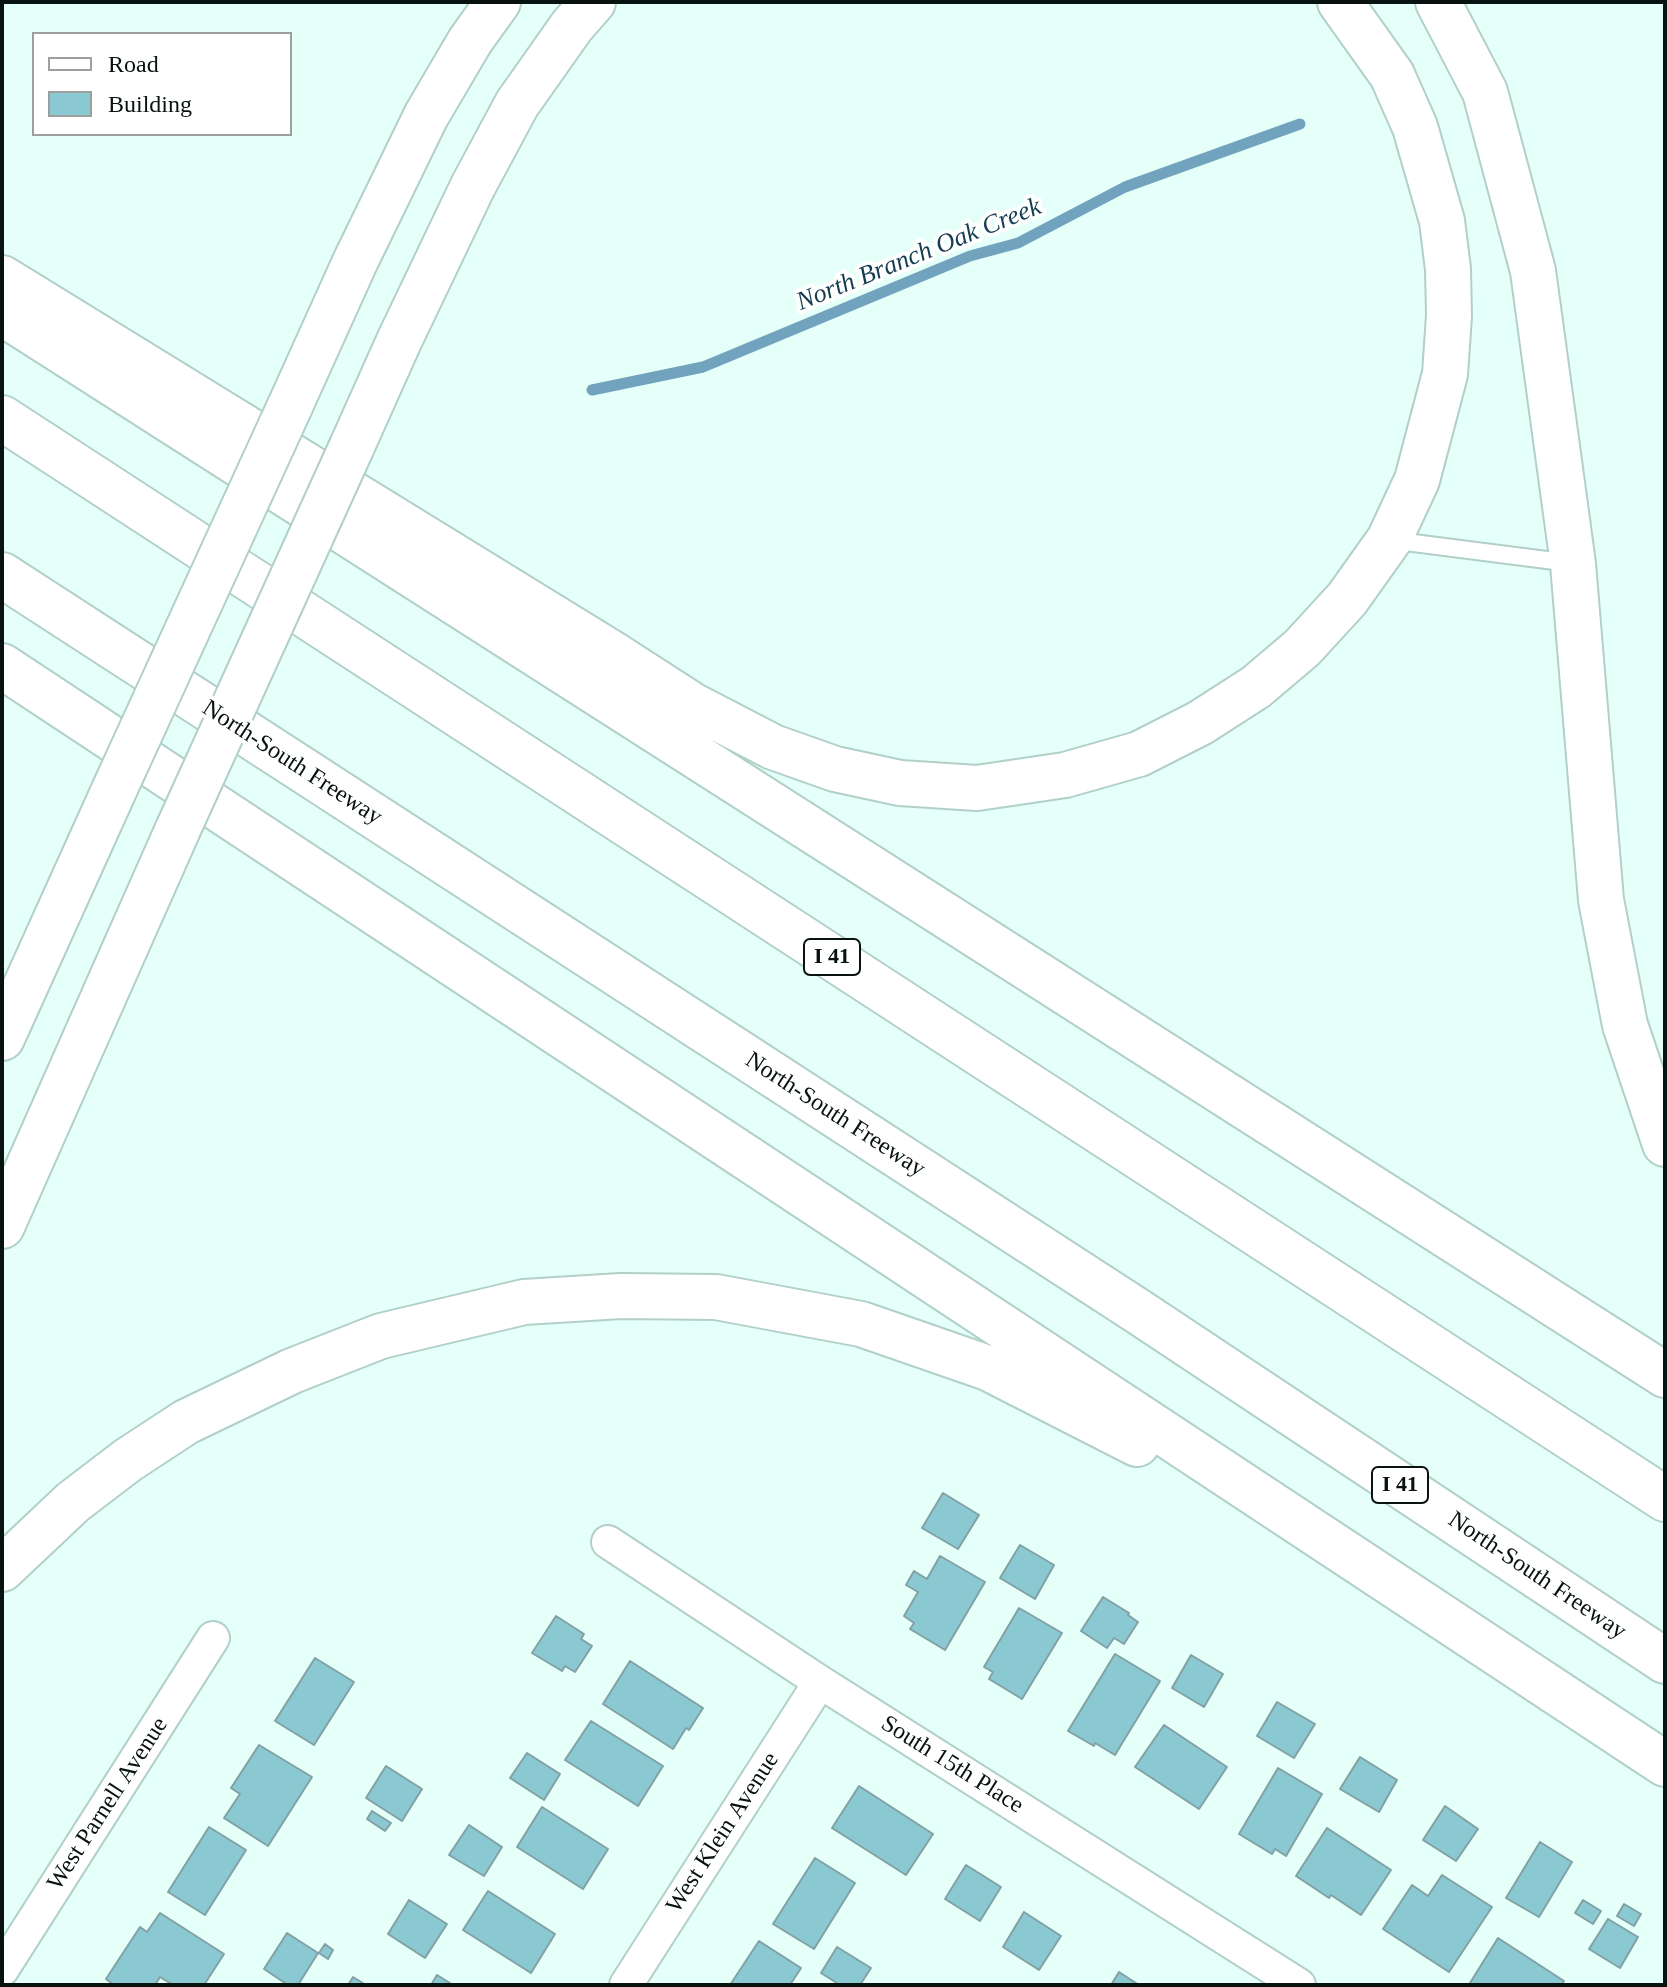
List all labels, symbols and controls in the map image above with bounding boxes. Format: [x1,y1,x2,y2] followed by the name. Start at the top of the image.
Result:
[32,32,292,136] legend
[108,51,159,77] text: Road
[108,91,192,117] text: Building
[792,192,1046,318] water label: North Branch Oak Creek
[197,694,387,832] street label: North-South Freeway
[804,939,860,975] road number: I 41
[740,1046,930,1184] street label: North-South Freeway
[1372,1467,1428,1503] road number: I 41
[1442,1506,1632,1646] street label: North-South Freeway
[875,1710,1029,1820] street label: South 15th Place
[41,1712,175,1896] street label: West Parnell Avenue
[660,1747,786,1919] street label: West Klein Avenue

